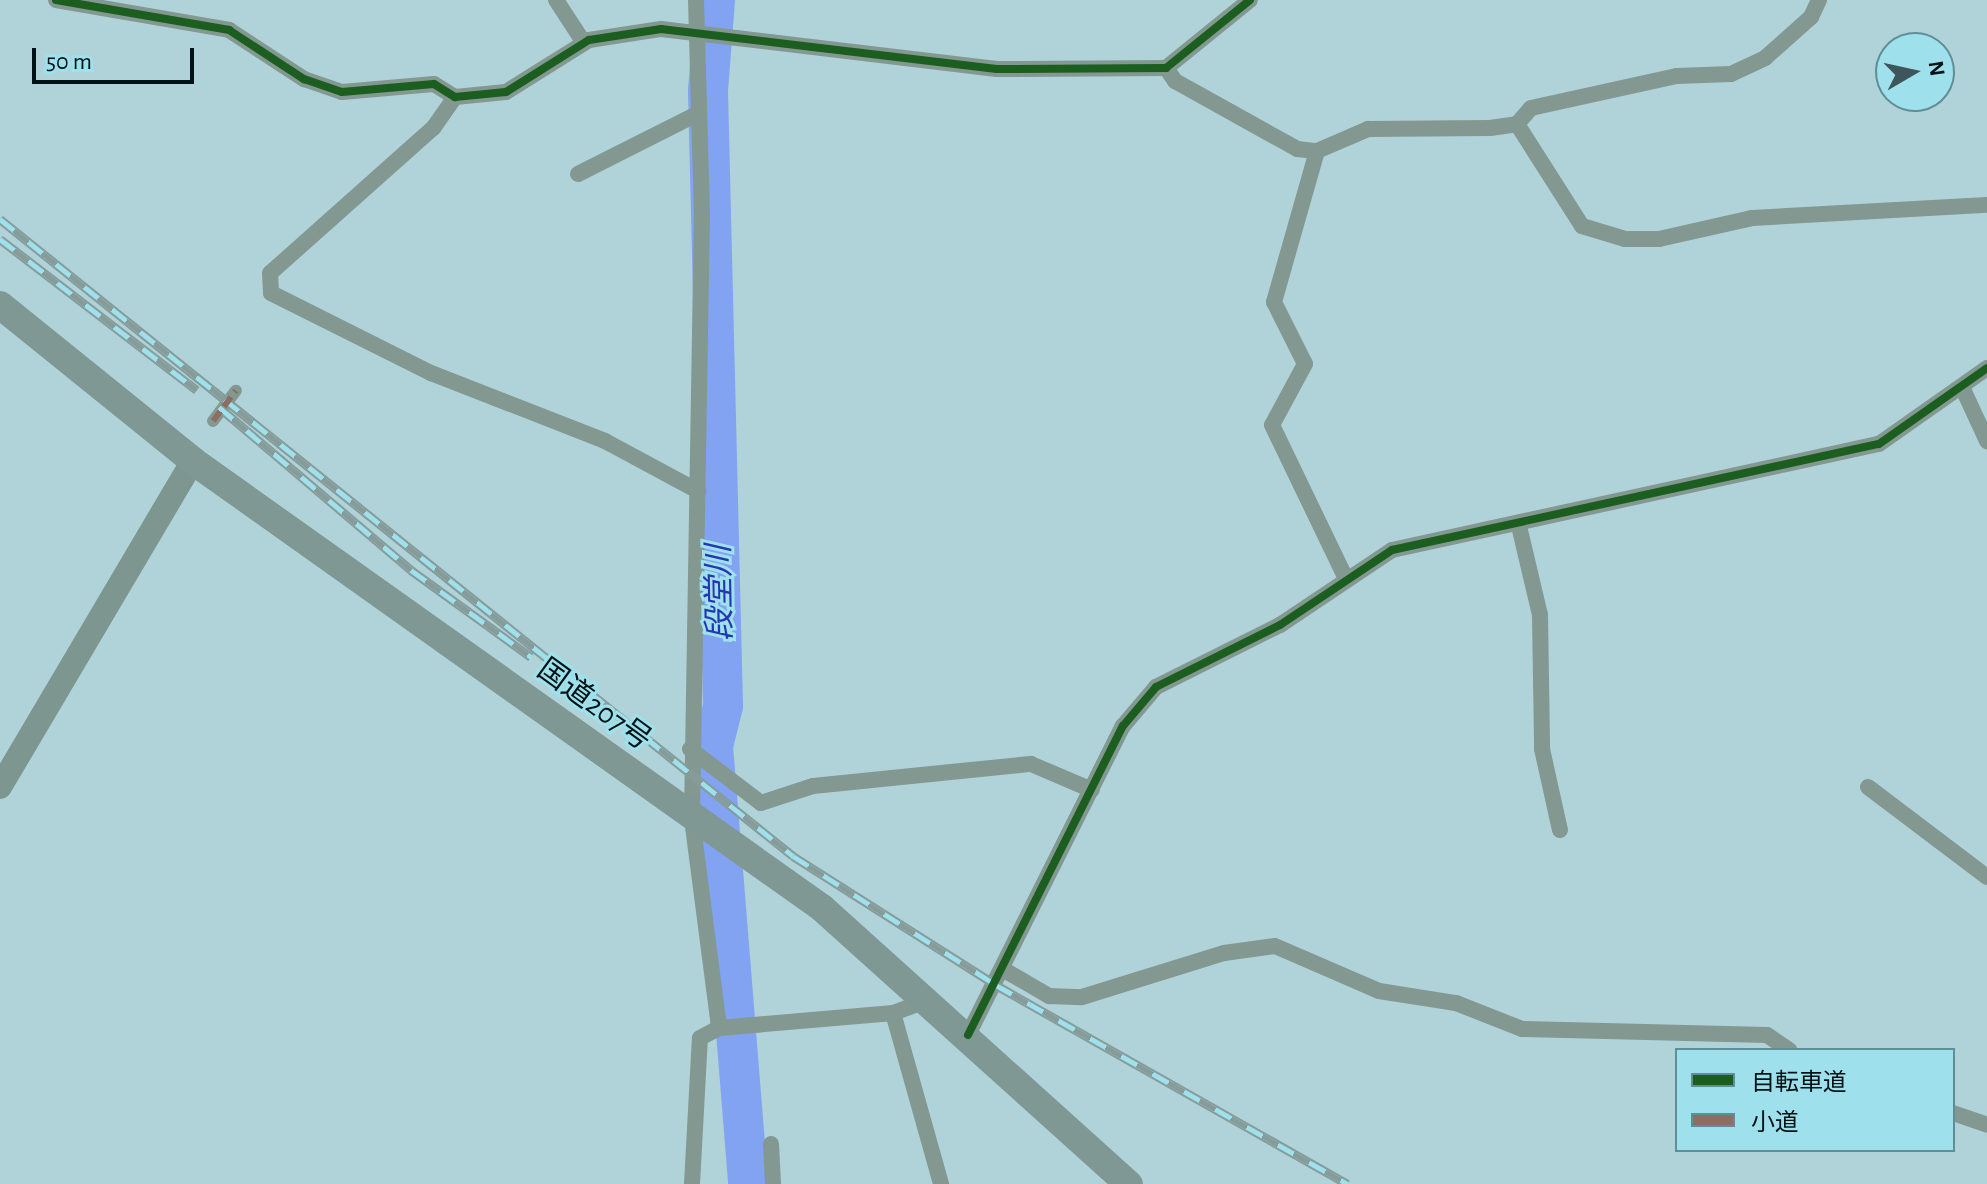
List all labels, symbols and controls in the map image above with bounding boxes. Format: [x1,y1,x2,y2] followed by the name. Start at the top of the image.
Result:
[36,32,198,82] scale bar
[1875,32,1955,112] north arrow
[46,50,92,74] text: 50 m
[1925,59,1949,78] text: N
[700,545,740,641] water label: 段堂川
[530,652,658,758] street label: 国道207号
[1675,1048,1955,1152] legend
[1751,1071,1847,1095] text: 自転車道
[1751,1111,1799,1135] text: 小道

